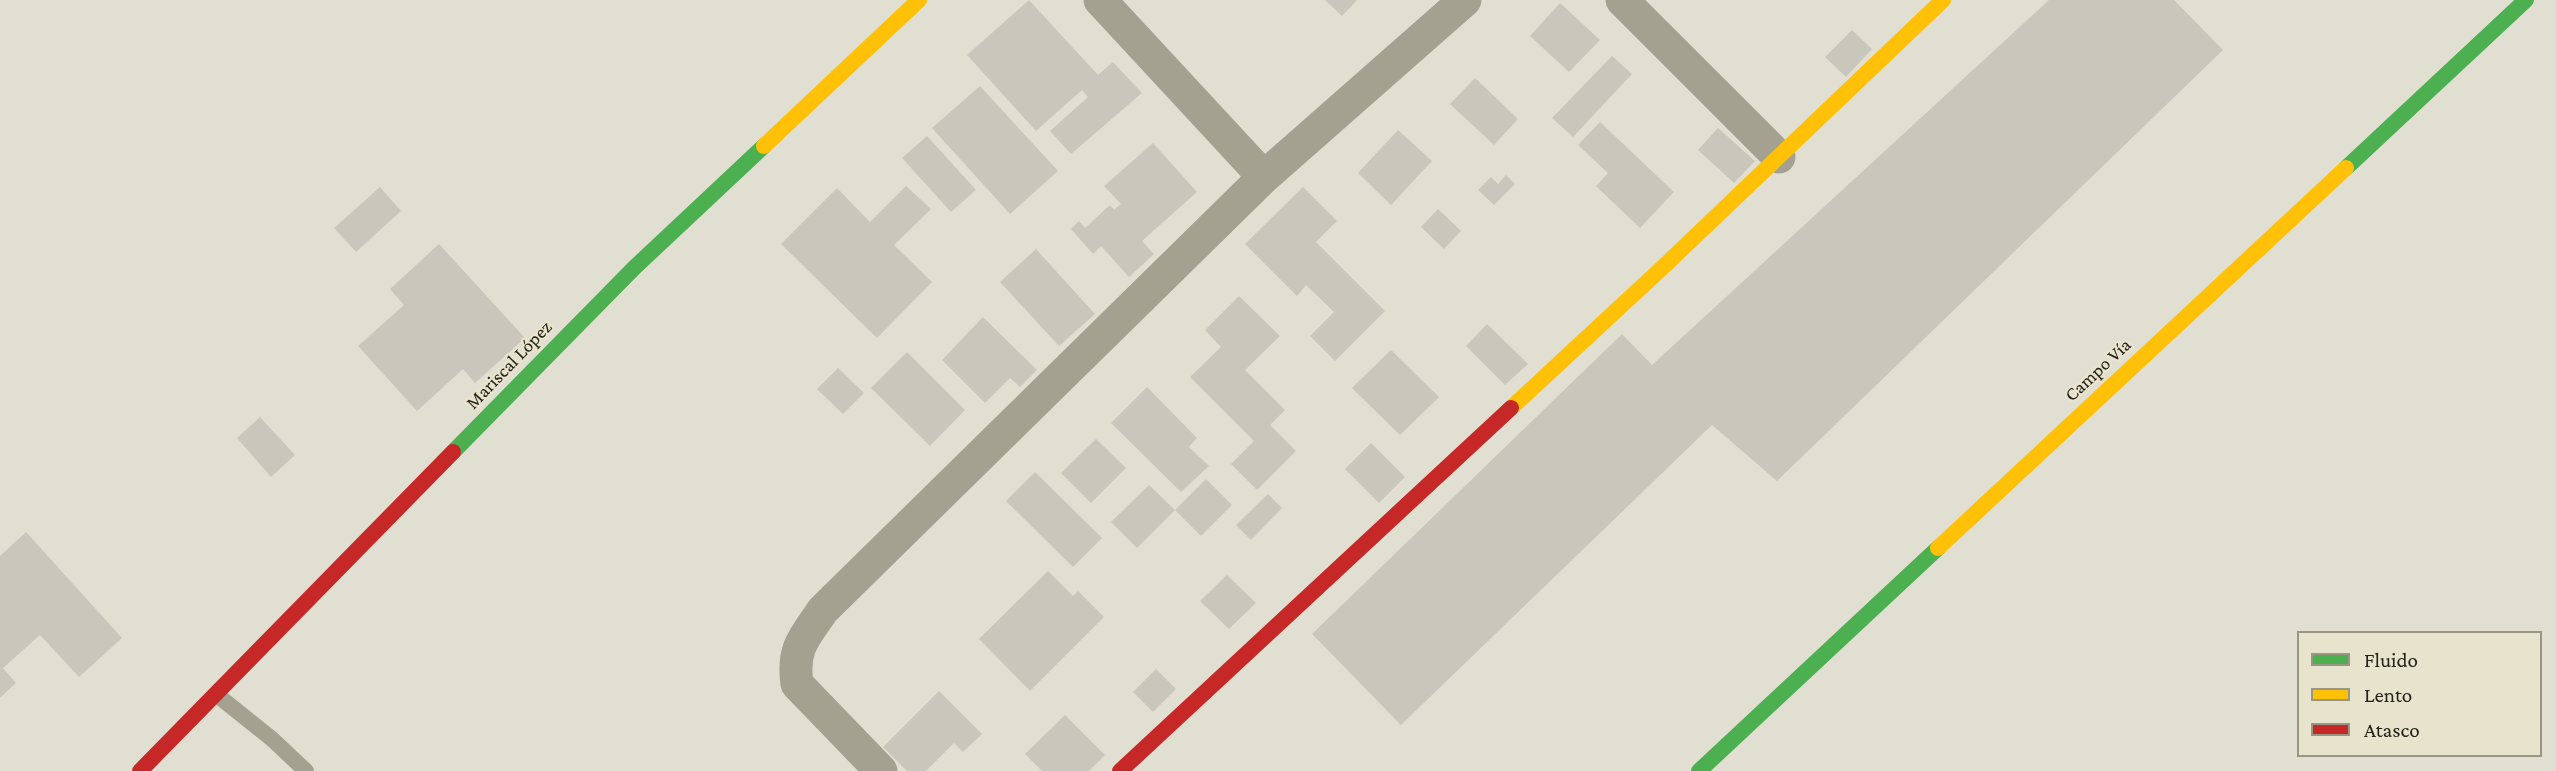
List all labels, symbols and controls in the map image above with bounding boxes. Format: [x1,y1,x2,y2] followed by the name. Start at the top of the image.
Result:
[461,316,557,414] street label: Mariscal López
[2060,334,2136,406] street label: Campo Vía
[2297,631,2542,757] legend
[2364,648,2418,672] text: Fluido
[2364,683,2412,707] text: Lento
[2364,718,2420,742] text: Atasco

